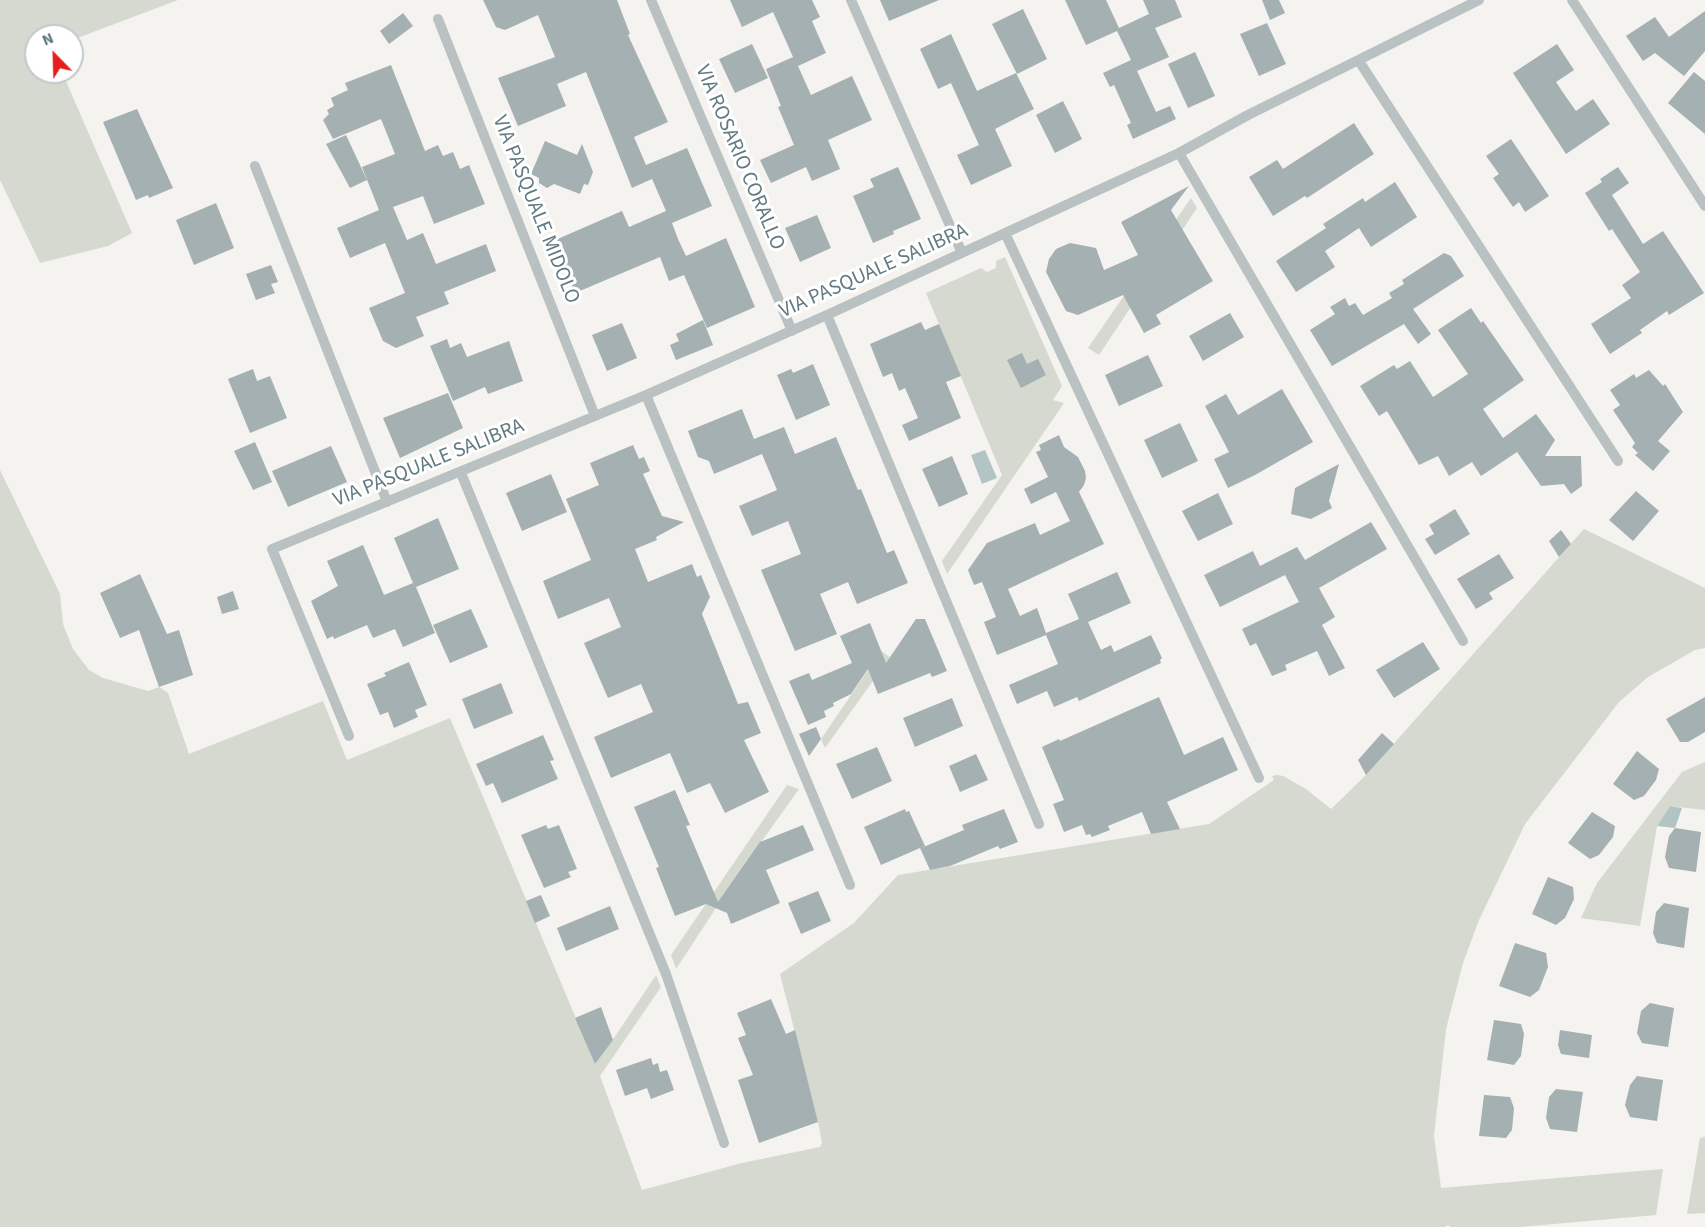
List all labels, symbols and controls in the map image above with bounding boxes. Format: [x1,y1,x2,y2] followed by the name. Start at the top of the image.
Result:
[24,24,84,84] north arrow
[39,27,57,51] text: N
[689,62,789,254] street label: VIA ROSARIO CORALLO
[486,112,584,308] street label: VIA PASQUALE MIDOLO
[776,219,972,325] street label: VIA PASQUALE SALIBRA
[330,414,528,514] street label: VIA PASQUALE SALIBRA

